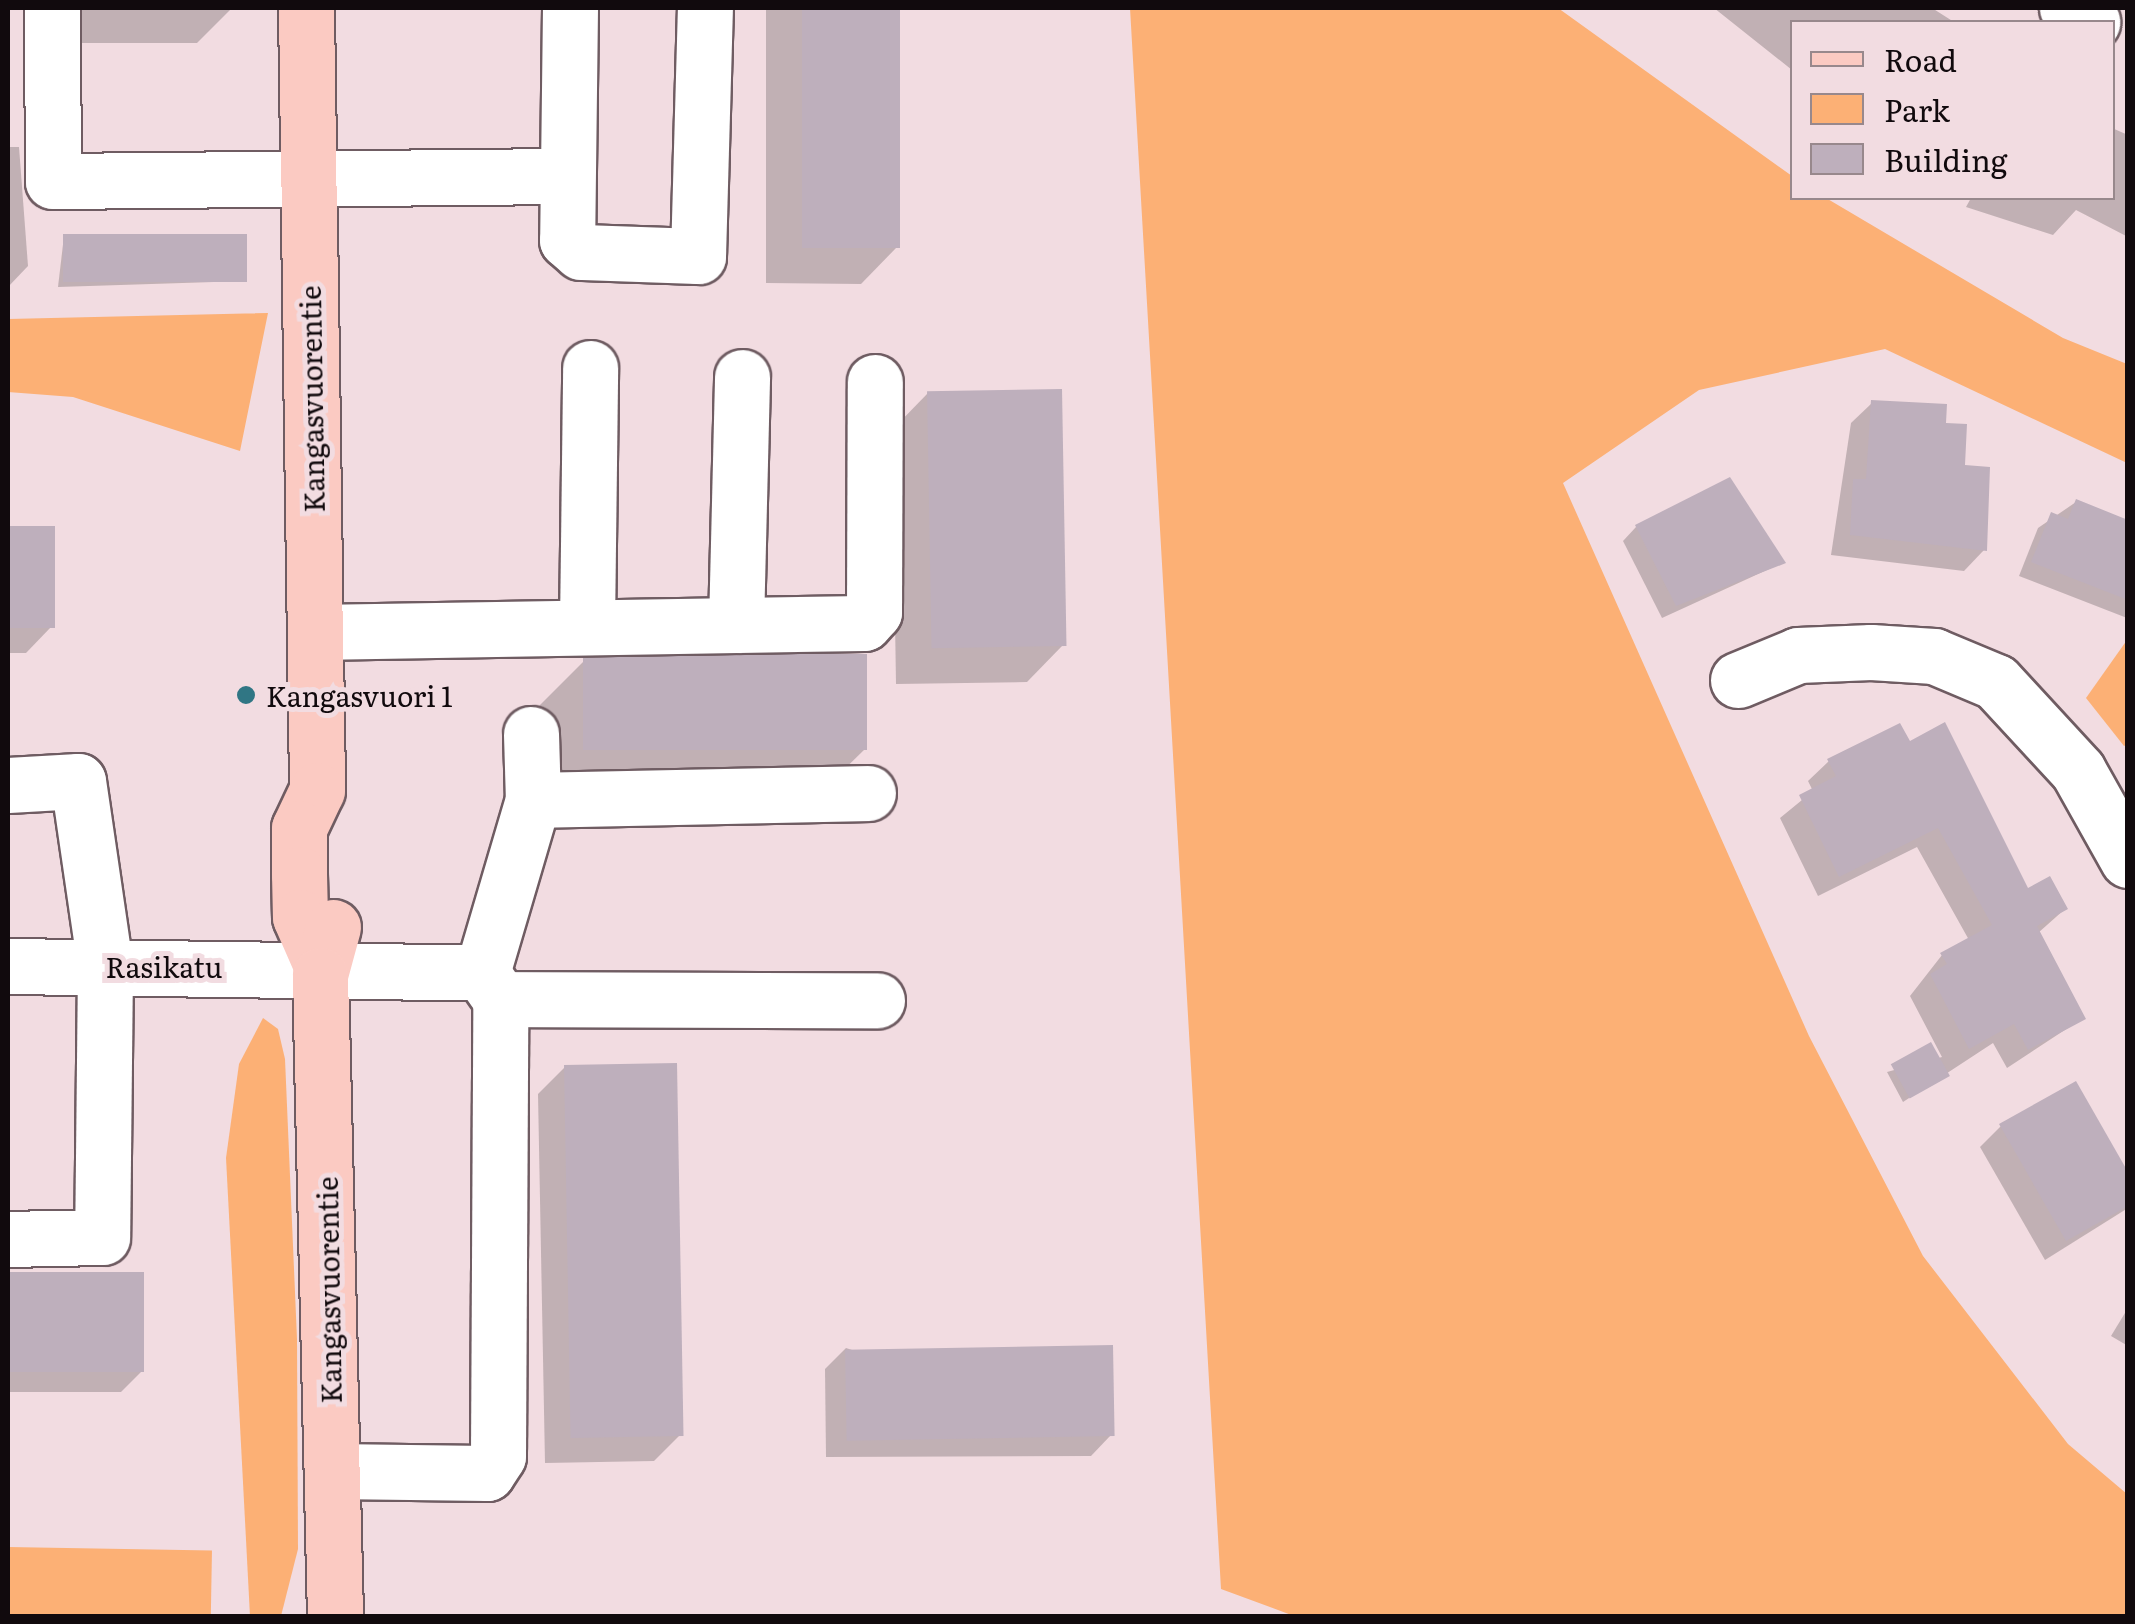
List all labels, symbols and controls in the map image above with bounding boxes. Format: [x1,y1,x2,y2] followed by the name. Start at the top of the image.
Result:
[1790,20,2115,200] legend
[1884,37,1957,81] text: Road
[1884,87,1950,131] text: Park
[1884,137,2008,181] text: Building
[292,285,330,513] street label: Kangasvuorentie
[266,678,453,712] place label: Kangasvuori 1
[235,684,257,706] marker: Kangasvuori 1
[106,949,222,983] street label: Rasikatu
[309,1176,347,1404] street label: Kangasvuorentie

